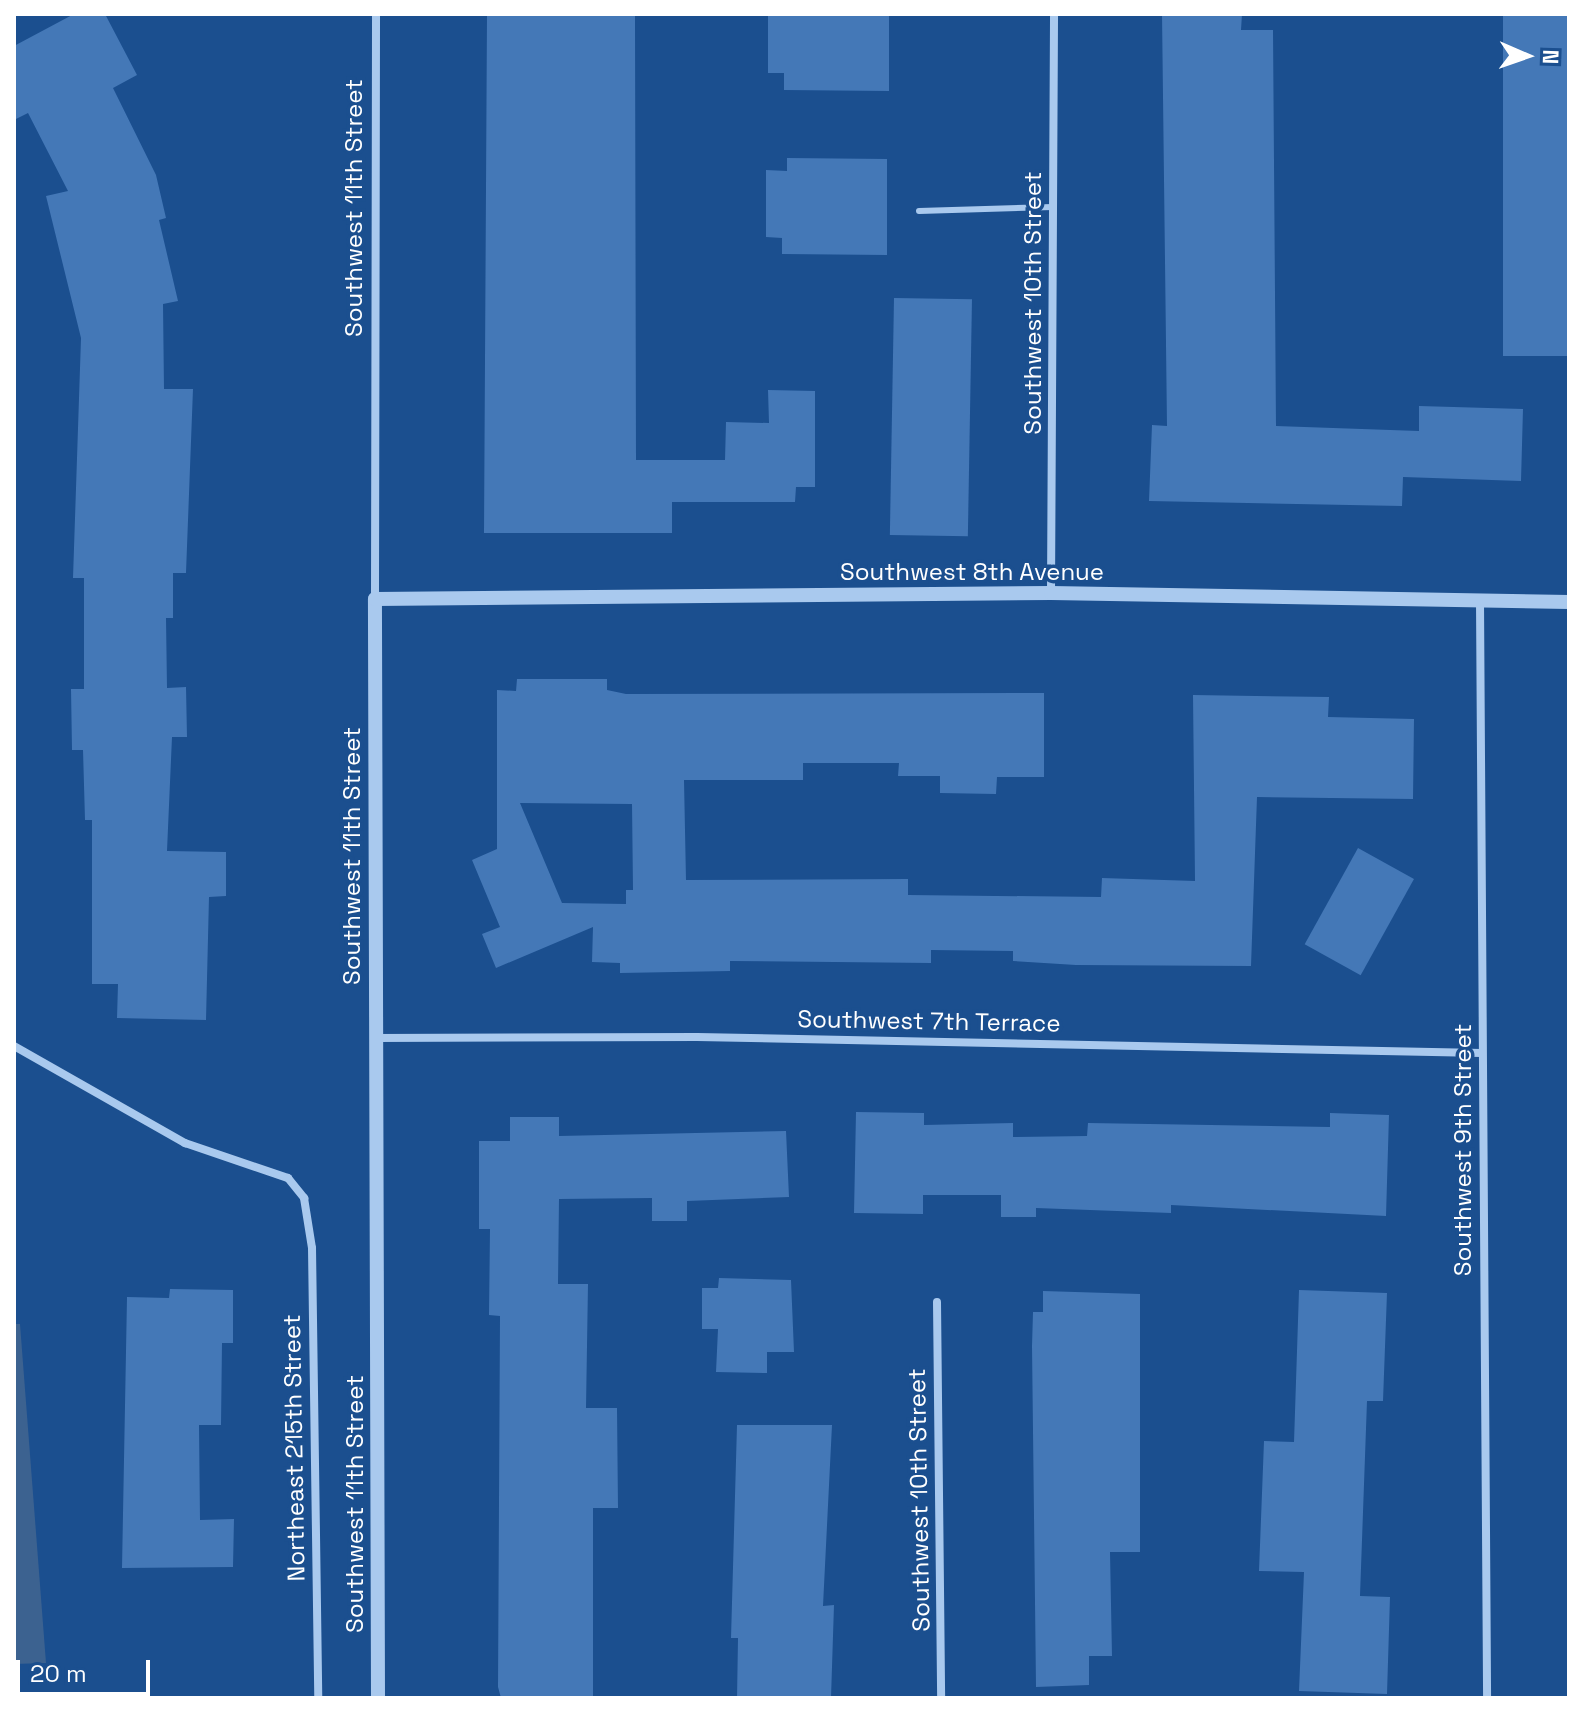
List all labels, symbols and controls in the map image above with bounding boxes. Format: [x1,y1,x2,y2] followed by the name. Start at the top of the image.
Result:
[1487,16,1567,96] north arrow
[1537,49,1565,65] text: N
[340,79,368,337] street label: Southwest 11th Street
[1019,171,1047,435] street label: Southwest 10th Street
[840,558,1104,586] street label: Southwest 8th Avenue
[338,727,366,985] street label: Southwest 11th Street
[797,1004,1061,1038] street label: Southwest 7th Terrace
[1449,1024,1477,1276] street label: Southwest 9th Street
[277,1314,311,1582] street label: Northeast 215th Street
[902,1368,936,1632] street label: Southwest 10th Street
[341,1375,369,1633] street label: Southwest 11th Street
[20,1644,154,1694] scale bar
[30,1658,87,1689] text: 20 m

